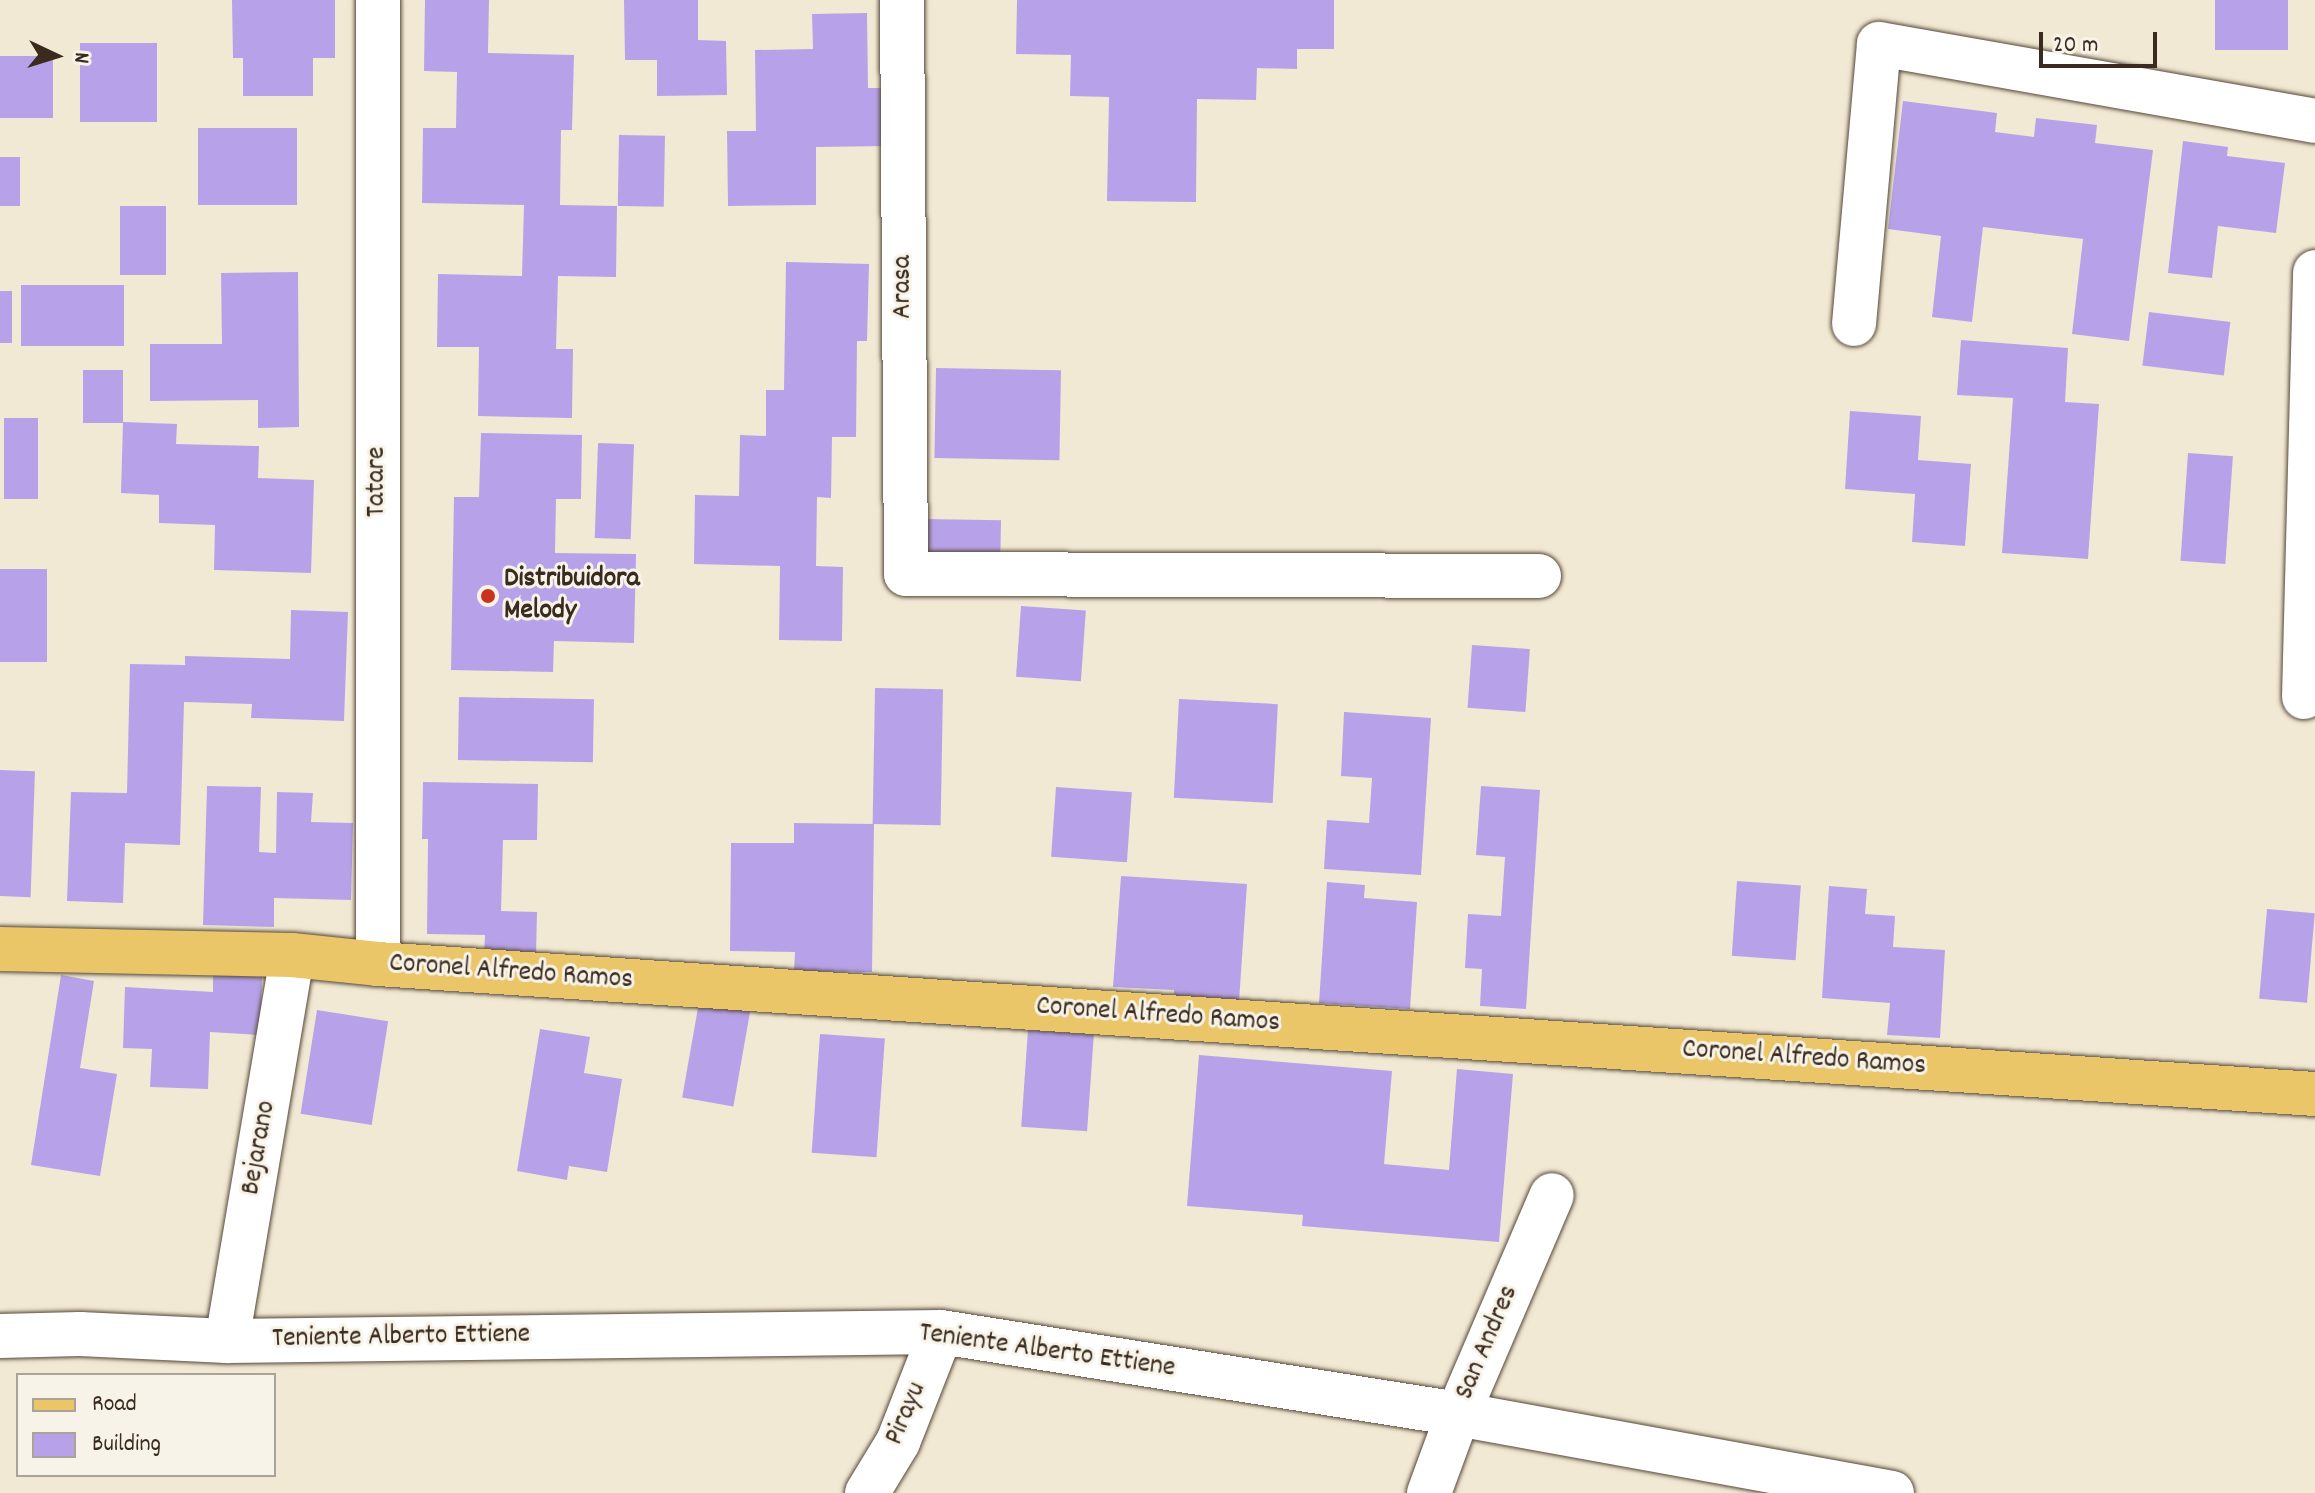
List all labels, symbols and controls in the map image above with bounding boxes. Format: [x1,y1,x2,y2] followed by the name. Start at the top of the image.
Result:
[16,16,96,96] north arrow
[2043,16,2161,66] scale bar
[2053,29,2099,63] text: 20 m
[65,51,96,64] text: N
[887,255,921,319] street label: Arasa
[361,447,395,517] street label: Tatare
[504,563,640,629] place label: Distribuidora Melody
[479,587,497,605] marker: Distribuidora Melody
[388,948,634,998] street label: Coronel Alfredo Ramos
[1035,991,1281,1041] street label: Coronel Alfredo Ramos
[1681,1034,1927,1084] street label: Coronel Alfredo Ramos
[235,1098,285,1198] street label: Bejarano
[1449,1281,1527,1405] street label: San Andres
[917,1317,1177,1387] street label: Teniente Alberto Ettiene
[272,1319,530,1357] street label: Teniente Alberto Ettiene
[16,1373,276,1477] legend
[879,1378,935,1450] street label: Pirayu
[92,1388,137,1422] text: Road
[92,1428,161,1462] text: Building

